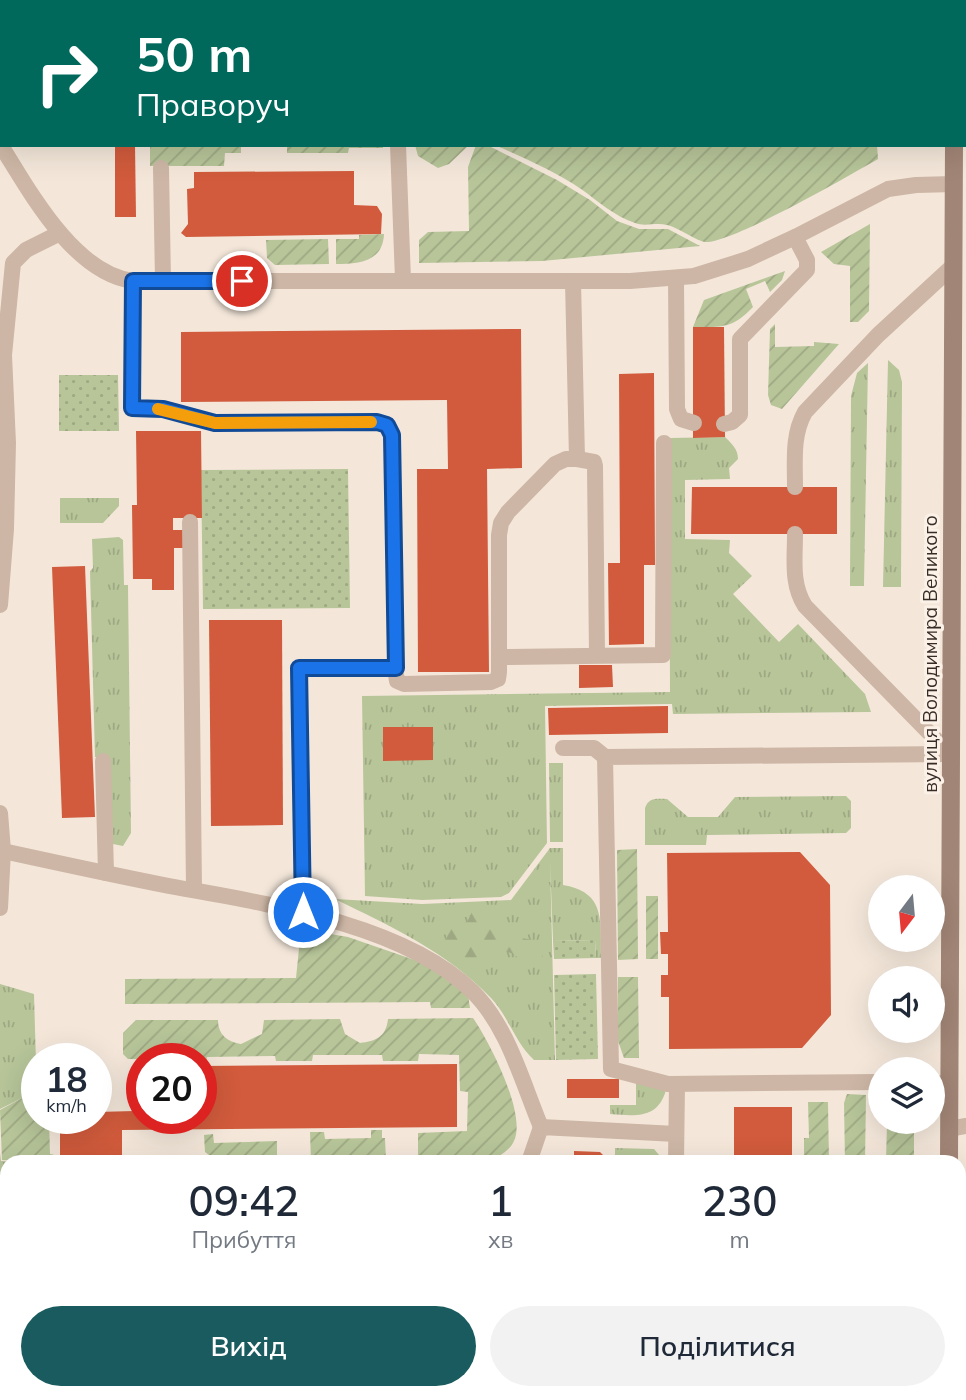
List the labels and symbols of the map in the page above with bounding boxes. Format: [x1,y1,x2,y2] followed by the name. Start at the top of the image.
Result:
[212,251,272,311] pin
[918,515,942,793] street label: вулиця Володимира Великого
[266,875,340,949] position arrow
[868,875,945,952] north arrow
[126,1043,217,1134] speed limit sign: 20

